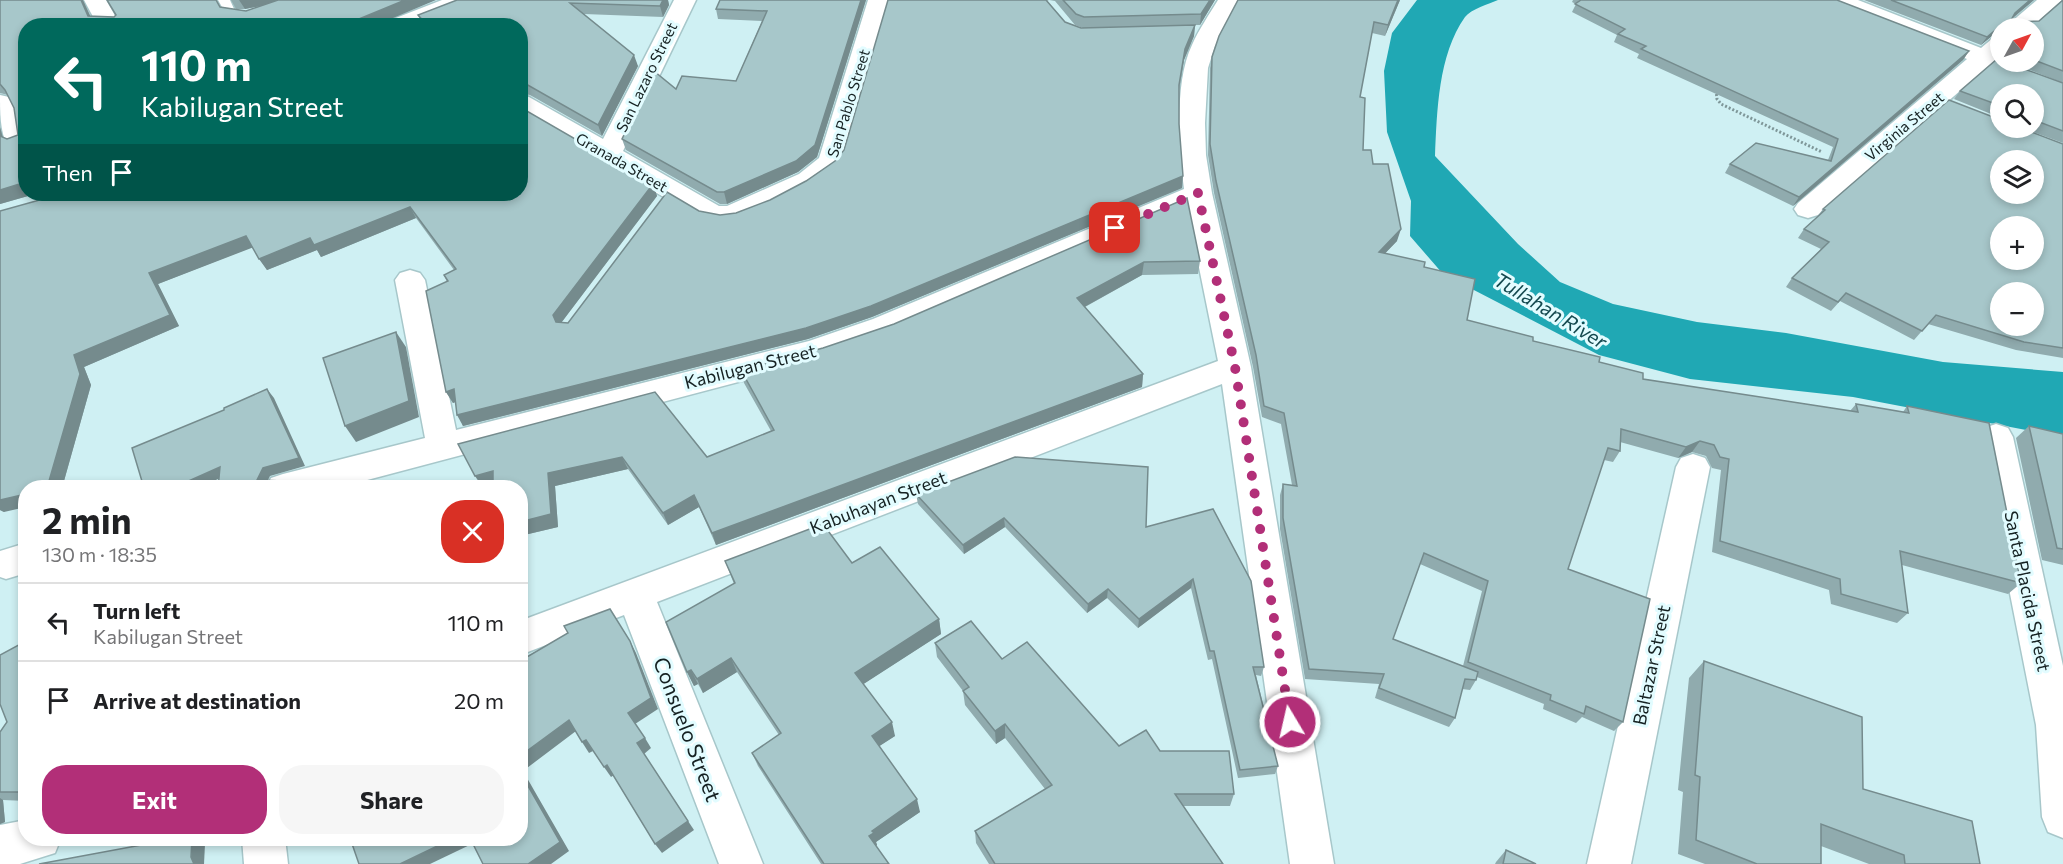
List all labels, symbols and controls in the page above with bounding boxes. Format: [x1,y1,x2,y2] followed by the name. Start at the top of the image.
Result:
[1990,18,2044,72] north arrow
[1990,18,2044,336] map controls
[612,19,680,135] street label: San Lazaro Street
[141,38,252,90] text: 110 m
[42,42,120,120] icon: left
[823,47,873,159] street label: San Pablo Street
[1990,84,2044,138] button: search
[1861,88,1947,164] street label: Virginia Street
[141,90,344,123] text: Kabilugan Street
[573,128,671,196] street label: Granada Street
[1990,150,2044,204] button: layers
[105,156,138,189] icon: arrive
[42,159,93,186] text: Then
[1089,202,1140,253] pin
[1098,211,1131,244] icon: arrive
[1990,216,2044,270] button: +
[1490,267,1613,354] water label: Tullahan River
[1990,282,2044,336] button: −
[682,339,818,393] street label: Kabilugan Street
[806,466,950,538] street label: Kabuhayan Street
[42,497,132,541] text: 2 min
[441,500,504,563] button: close
[2000,509,2056,673] street label: Santa Placida Street
[42,542,157,566] text: 130 m · 18:35
[93,597,180,624] text: Turn left
[1628,603,1674,727] street label: Baltazar Street
[42,606,75,639] icon: left
[447,609,504,636] text: 110 m
[93,624,243,648] text: Kabilugan Street
[649,653,727,805] street label: Consuelo Street
[42,684,75,717] icon: arrive
[93,687,301,714] text: Arrive at destination
[454,687,504,714] text: 20 m
[1258,690,1322,754] position arrow
[42,765,267,834] button: Exit
[279,765,504,834] button: Share

